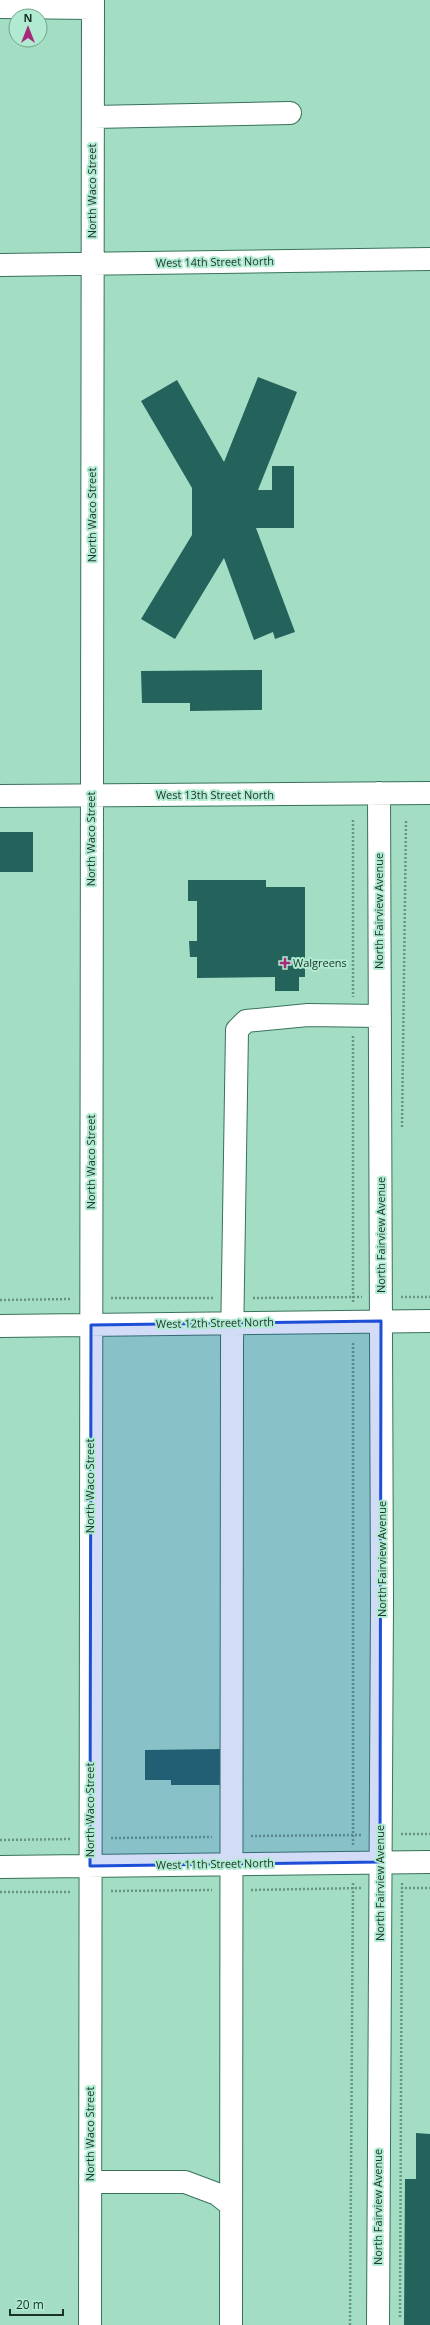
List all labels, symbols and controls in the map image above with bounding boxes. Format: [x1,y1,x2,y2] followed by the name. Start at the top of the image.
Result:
[8,8,48,48] north arrow
[24,10,32,25] text: N
[84,144,99,238] street label: North Waco Street
[156,253,274,270] street label: West 14th Street North
[84,468,99,562] street label: North Waco Street
[156,787,274,802] street label: West 13th Street North
[83,792,98,886] street label: North Waco Street
[371,853,386,969] street label: North Fairview Avenue
[293,955,347,970] place label: Walgreens
[280,958,290,968] marker: Walgreens
[83,1115,98,1209] street label: North Waco Street
[373,1177,388,1293] street label: North Fairview Avenue
[156,1314,274,1331] street label: West 12th Street North
[82,1439,97,1533] street label: North Waco Street
[374,1501,389,1617] street label: North Fairview Avenue
[82,1763,97,1857] street label: North Waco Street
[372,1825,387,1941] street label: North Fairview Avenue
[156,1855,274,1872] street label: West 11th Street North
[82,2087,97,2181] street label: North Waco Street
[370,2149,385,2265] street label: North Fairview Avenue
[10,2291,63,2317] scale bar
[16,2296,44,2313] text: 20 m

